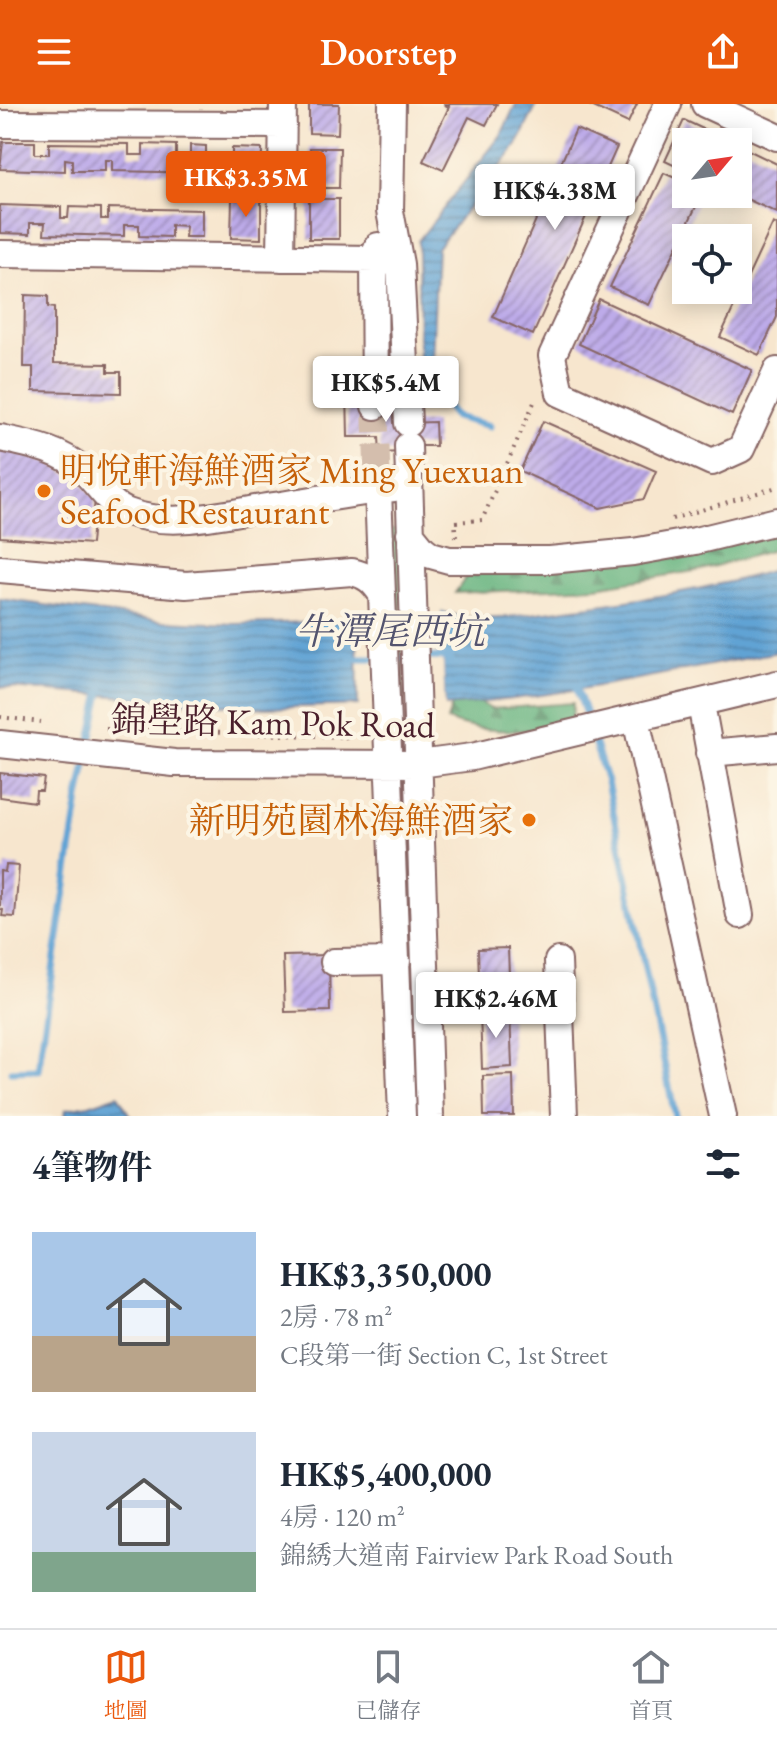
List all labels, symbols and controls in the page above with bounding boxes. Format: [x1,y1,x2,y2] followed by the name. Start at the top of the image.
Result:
[320,29,457,76] text: Doorstep
[32,30,76,74] icon: menu
[701,30,745,74] icon: share
[672,128,752,208] north arrow
[672,128,752,304] map controls
[163,151,329,219] pin: HK$3.35M
[184,160,308,194] text: HK$3.35M
[472,164,638,232] pin: HK$4.38M
[493,173,617,207] text: HK$4.38M
[672,224,752,304] button: locate
[312,356,460,424] pin: HK$5.4M
[331,365,441,399] text: HK$5.4M
[60,447,523,535] place label: 明悅軒海鮮酒家 Ming Yuexuan Seafood Restaurant
[35,482,53,500] marker: 明悅軒海鮮酒家 Ming Yuexuan Seafood Restaurant
[295,606,490,655] water label: 牛潭尾西坑
[111,696,436,748] street label: 錦壆路 Kam Pok Road
[189,797,513,844] place label: 新明苑園林海鮮酒家
[520,811,538,829] marker: 新明苑園林海鮮酒家
[413,972,579,1040] pin: HK$2.46M
[434,981,558,1015] text: HK$2.46M
[701,1142,745,1186] icon: filters
[32,1145,152,1189] text: 4筆物件
[280,1252,492,1296] text: HK$3,350,000
[96,1264,192,1360] icon: home
[280,1300,392,1334] text: 2房 · 78 m²
[280,1338,608,1372] text: C段第一街 Section C, 1st Street
[280,1452,492,1496] text: HK$5,400,000
[96,1464,192,1560] icon: home
[280,1500,405,1534] text: 4房 · 120 m²
[280,1538,673,1572] text: 錦綉大道南 Fairview Park Road South
[104,1645,148,1725] tab: 地圖
[355,1645,421,1725] tab: 已儲存
[629,1645,673,1725] tab: 首頁

